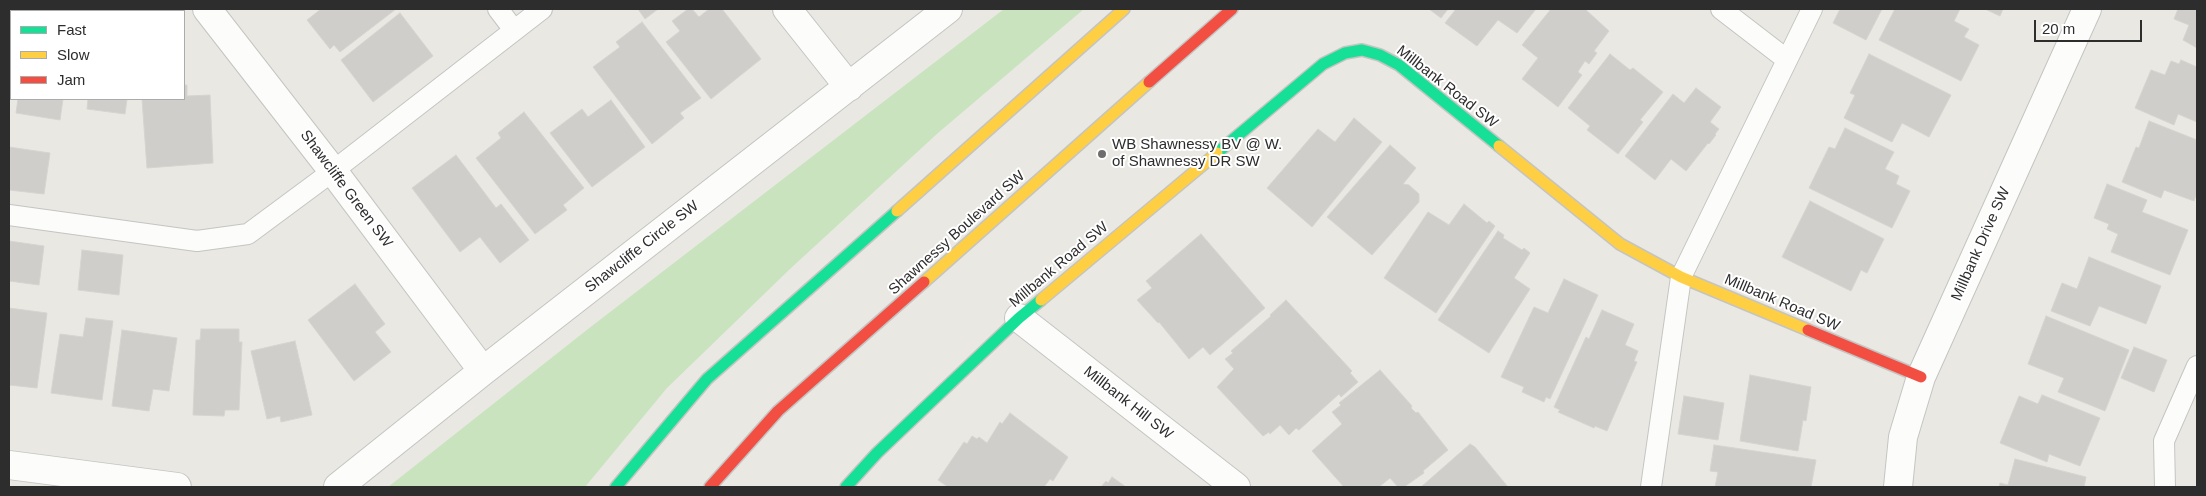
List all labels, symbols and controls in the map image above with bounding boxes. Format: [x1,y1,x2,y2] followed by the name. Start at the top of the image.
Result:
[10,10,185,100] legend
[2036,10,2144,42] scale bar
[2042,20,2075,37] text: 20 m
[57,21,86,38] text: Fast
[1393,42,1501,132] street label: Millbank Road SW
[57,46,90,63] text: Slow
[57,71,85,88] text: Jam
[296,127,396,251] street label: Shawcliffe Green SW
[1112,136,1282,171] place label: WB Shawnessy BV @ W. of Shawnessy DR SW
[1096,148,1108,160] marker: WB Shawnessy BV @ W. of Shawnessy DR SW
[885,167,1029,299] street label: Shawnessy Boulevard SW
[1948,184,2014,304] street label: Millbank Drive SW
[582,197,702,297] street label: Shawcliffe Circle SW
[1006,218,1112,312] street label: Millbank Road SW
[1722,271,1842,335] street label: Millbank Road SW
[1080,363,1176,443] street label: Millbank Hill SW

